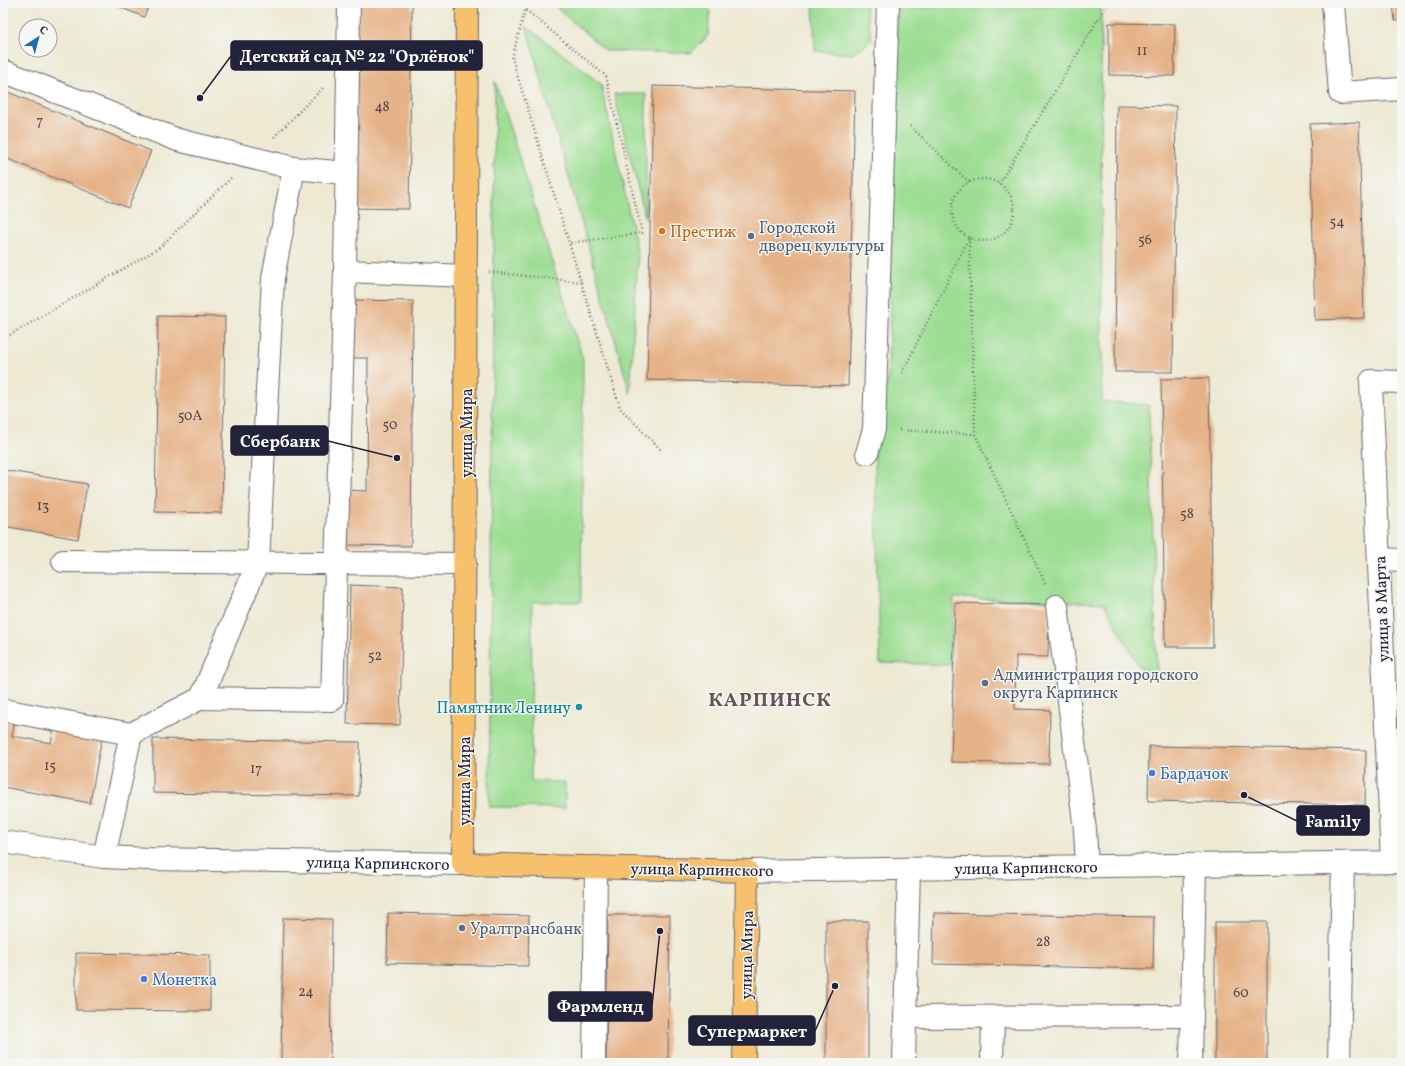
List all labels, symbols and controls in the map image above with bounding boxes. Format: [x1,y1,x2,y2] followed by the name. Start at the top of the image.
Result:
[18,18,58,58] north arrow
[36,23,50,39] text: С
[231,41,482,70] callout: Детский сад № 22 "Орлёнок"
[1137,42,1147,61] house number: 11
[239,46,475,69] text: Детский сад № 22 "Орлёнок"
[374,98,390,117] house number: 48
[37,112,44,131] house number: 7
[1329,213,1345,232] house number: 54
[759,218,884,258] place label: Городской дворец культуры
[670,222,737,244] place label: Престиж
[657,226,667,236] marker: Престиж
[746,231,756,241] marker: Городской дворец культуры
[1138,231,1152,250] house number: 56
[457,388,479,478] street label: улица Мира
[178,407,203,426] house number: 50А
[383,416,397,435] house number: 50
[231,426,328,455] callout: Сбербанк
[240,431,320,454] text: Сбербанк
[37,497,49,516] house number: 13
[1180,505,1194,524] house number: 58
[1370,555,1396,663] street label: улица 8 Марта
[368,647,382,666] house number: 52
[993,665,1198,705] place label: Администрация городского округа Карпинск
[980,678,990,688] marker: Администрация городского округа Карпинск
[708,687,832,715] district label: КАРПИНСК
[437,698,571,720] place label: Памятник Ленину
[574,702,584,712] marker: Памятник Ленину
[455,736,477,826] street label: улица Мира
[44,757,56,776] house number: 15
[250,760,262,779] house number: 17
[1160,764,1229,786] place label: Бардачок
[1147,768,1157,778] marker: Бардачок
[1297,806,1369,835] callout: Family
[1305,811,1362,834] text: Family
[306,853,450,877] street label: улица Карпинского
[954,857,1098,881] street label: улица Карпинского
[630,859,774,883] street label: улица Карпинского
[736,910,760,1000] street label: улица Мира
[470,919,582,941] place label: Уралтрансбанк
[457,923,467,933] marker: Уралтрансбанк
[1036,933,1050,952] house number: 28
[152,970,217,992] place label: Монетка
[139,974,149,984] marker: Монетка
[298,983,314,1002] house number: 24
[1233,984,1249,1003] house number: 60
[549,992,652,1021] callout: Фармленд
[556,996,644,1019] text: Фармленд
[689,1016,815,1045] callout: Супермаркет
[697,1021,808,1044] text: Супермаркет

